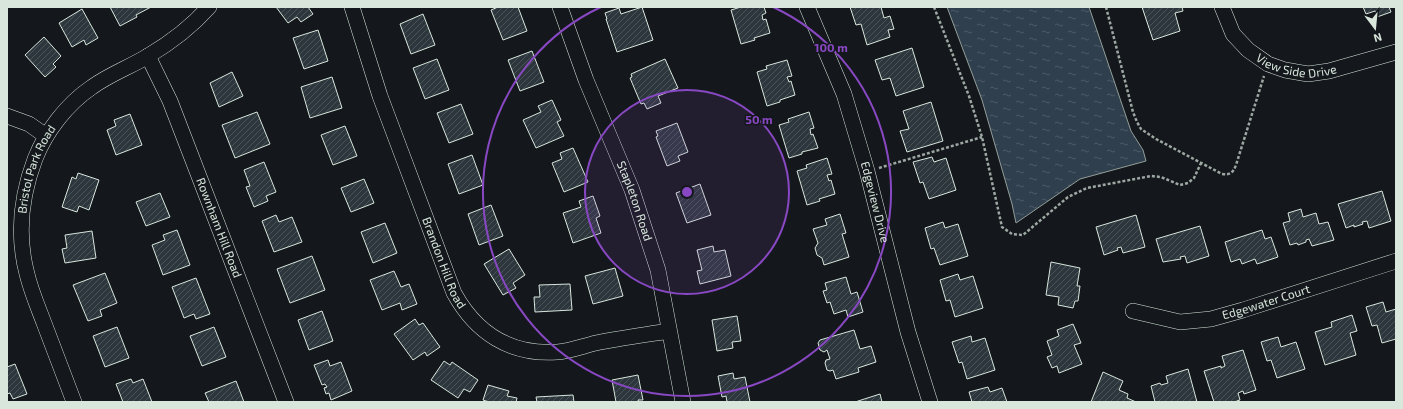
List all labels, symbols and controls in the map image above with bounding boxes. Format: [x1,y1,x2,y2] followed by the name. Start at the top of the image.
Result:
[1355,8,1395,48] north arrow
[1372,31,1384,45] text: N
[814,40,848,54] text: 100 m
[1254,50,1338,80] street label: View Side Drive
[745,112,773,126] text: 50 m
[14,122,58,214] street label: Bristol Park Road
[615,159,656,242] street label: Stapleton Road
[859,160,893,244] street label: Edgeview Drive
[194,175,245,279] street label: Rownham Hill Road
[680,185,694,199] centre of rings
[420,215,470,311] street label: Brandon Hill Road
[1220,281,1312,322] street label: Edgewater Court

